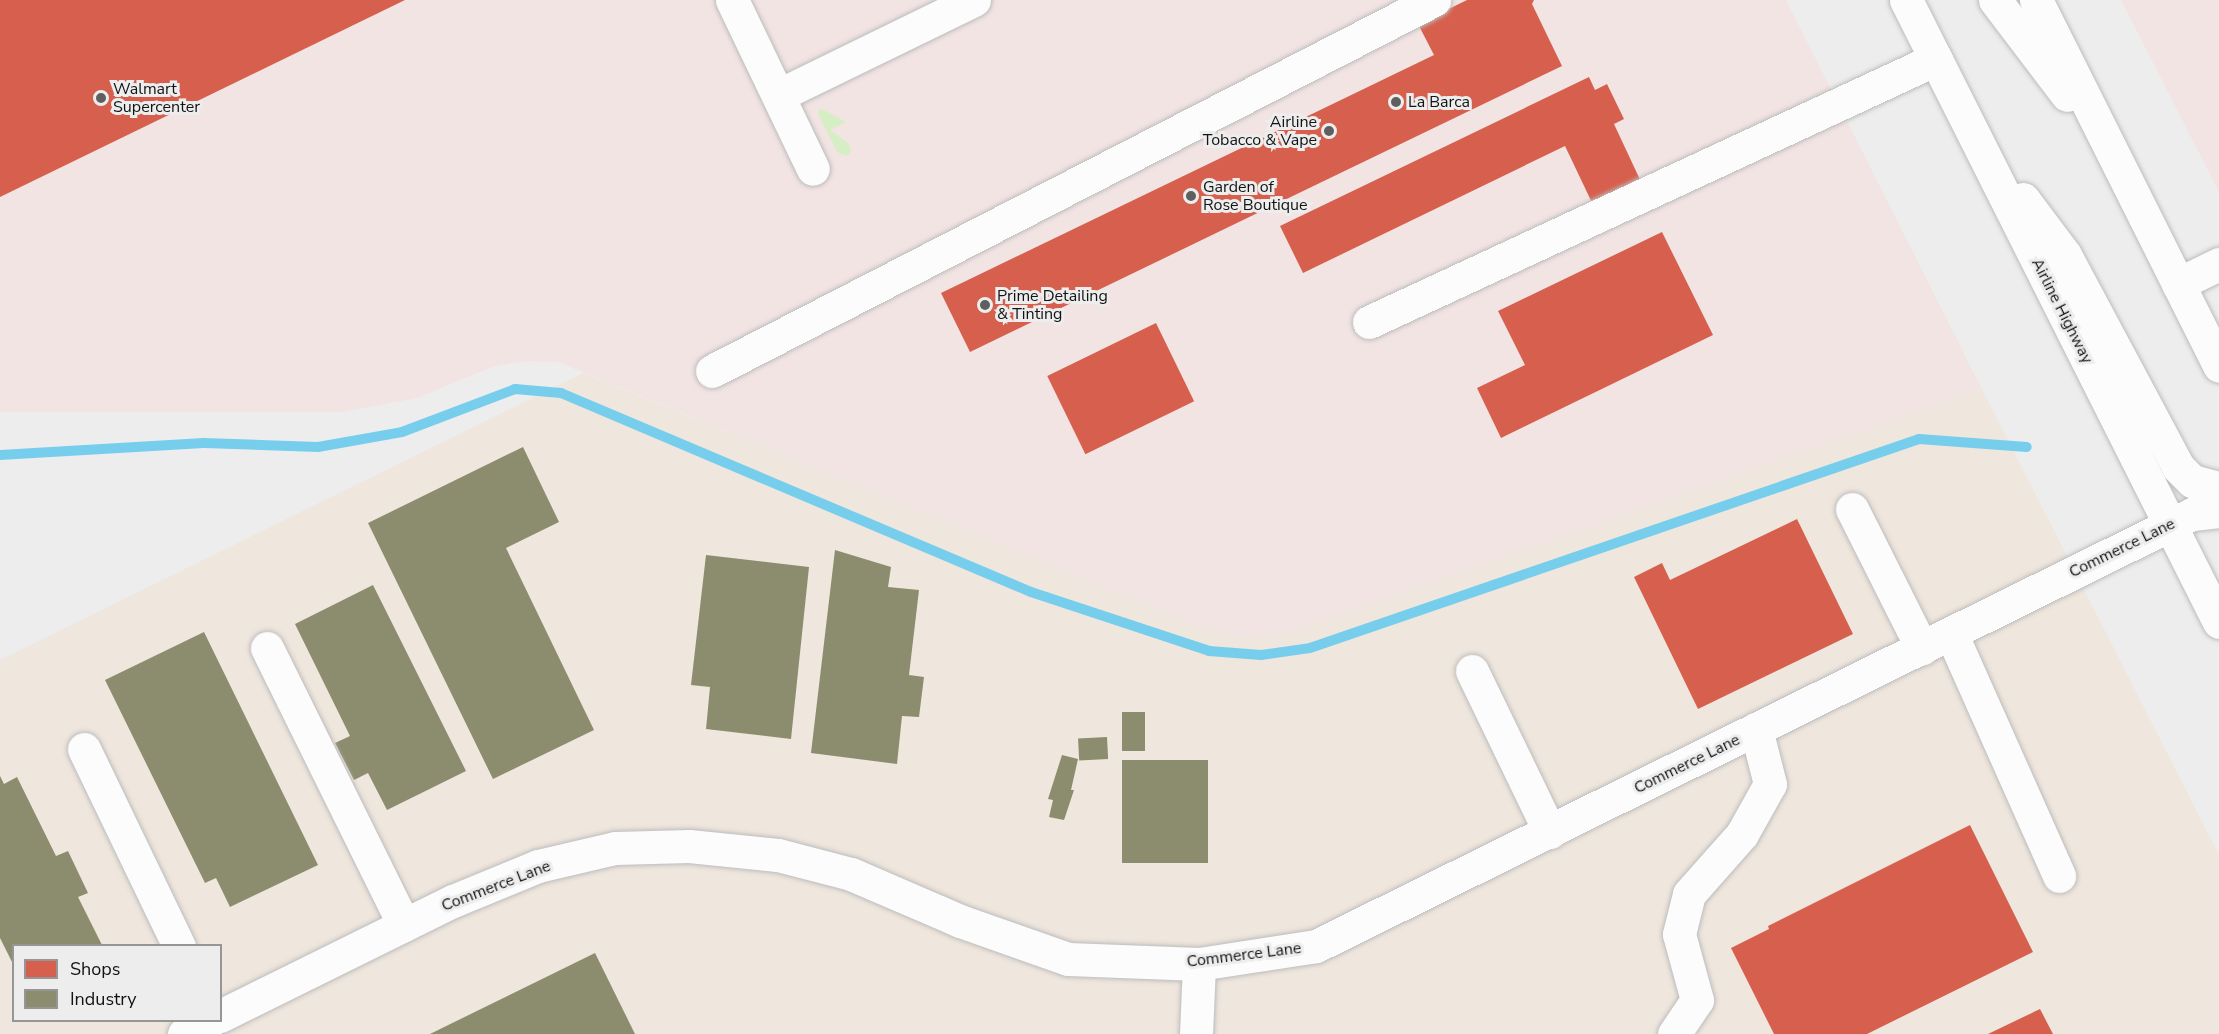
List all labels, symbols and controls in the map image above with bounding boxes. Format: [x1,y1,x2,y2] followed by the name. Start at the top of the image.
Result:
[113,79,200,117] place label: Walmart Supercenter
[94,91,108,105] marker: Walmart Supercenter
[1408,92,1470,112] place label: La Barca
[1389,95,1403,109] marker: La Barca
[1203,112,1317,150] place label: Airline Tobacco & Vape
[1322,124,1336,138] marker: Airline Tobacco & Vape
[1203,177,1308,215] place label: Garden of Rose Boutique
[1184,189,1198,203] marker: Garden of Rose Boutique
[2027,255,2097,367] street label: Airline Highway
[997,286,1108,324] place label: Prime Detailing & Tinting
[978,298,992,312] marker: Prime Detailing & Tinting
[2066,514,2178,582] street label: Commerce Lane
[1631,730,1743,798] street label: Commerce Lane
[439,856,553,916] street label: Commerce Lane
[1186,938,1302,972] street label: Commerce Lane
[12,944,222,1022] legend
[70,957,120,981] text: Shops
[70,987,137,1011] text: Industry

